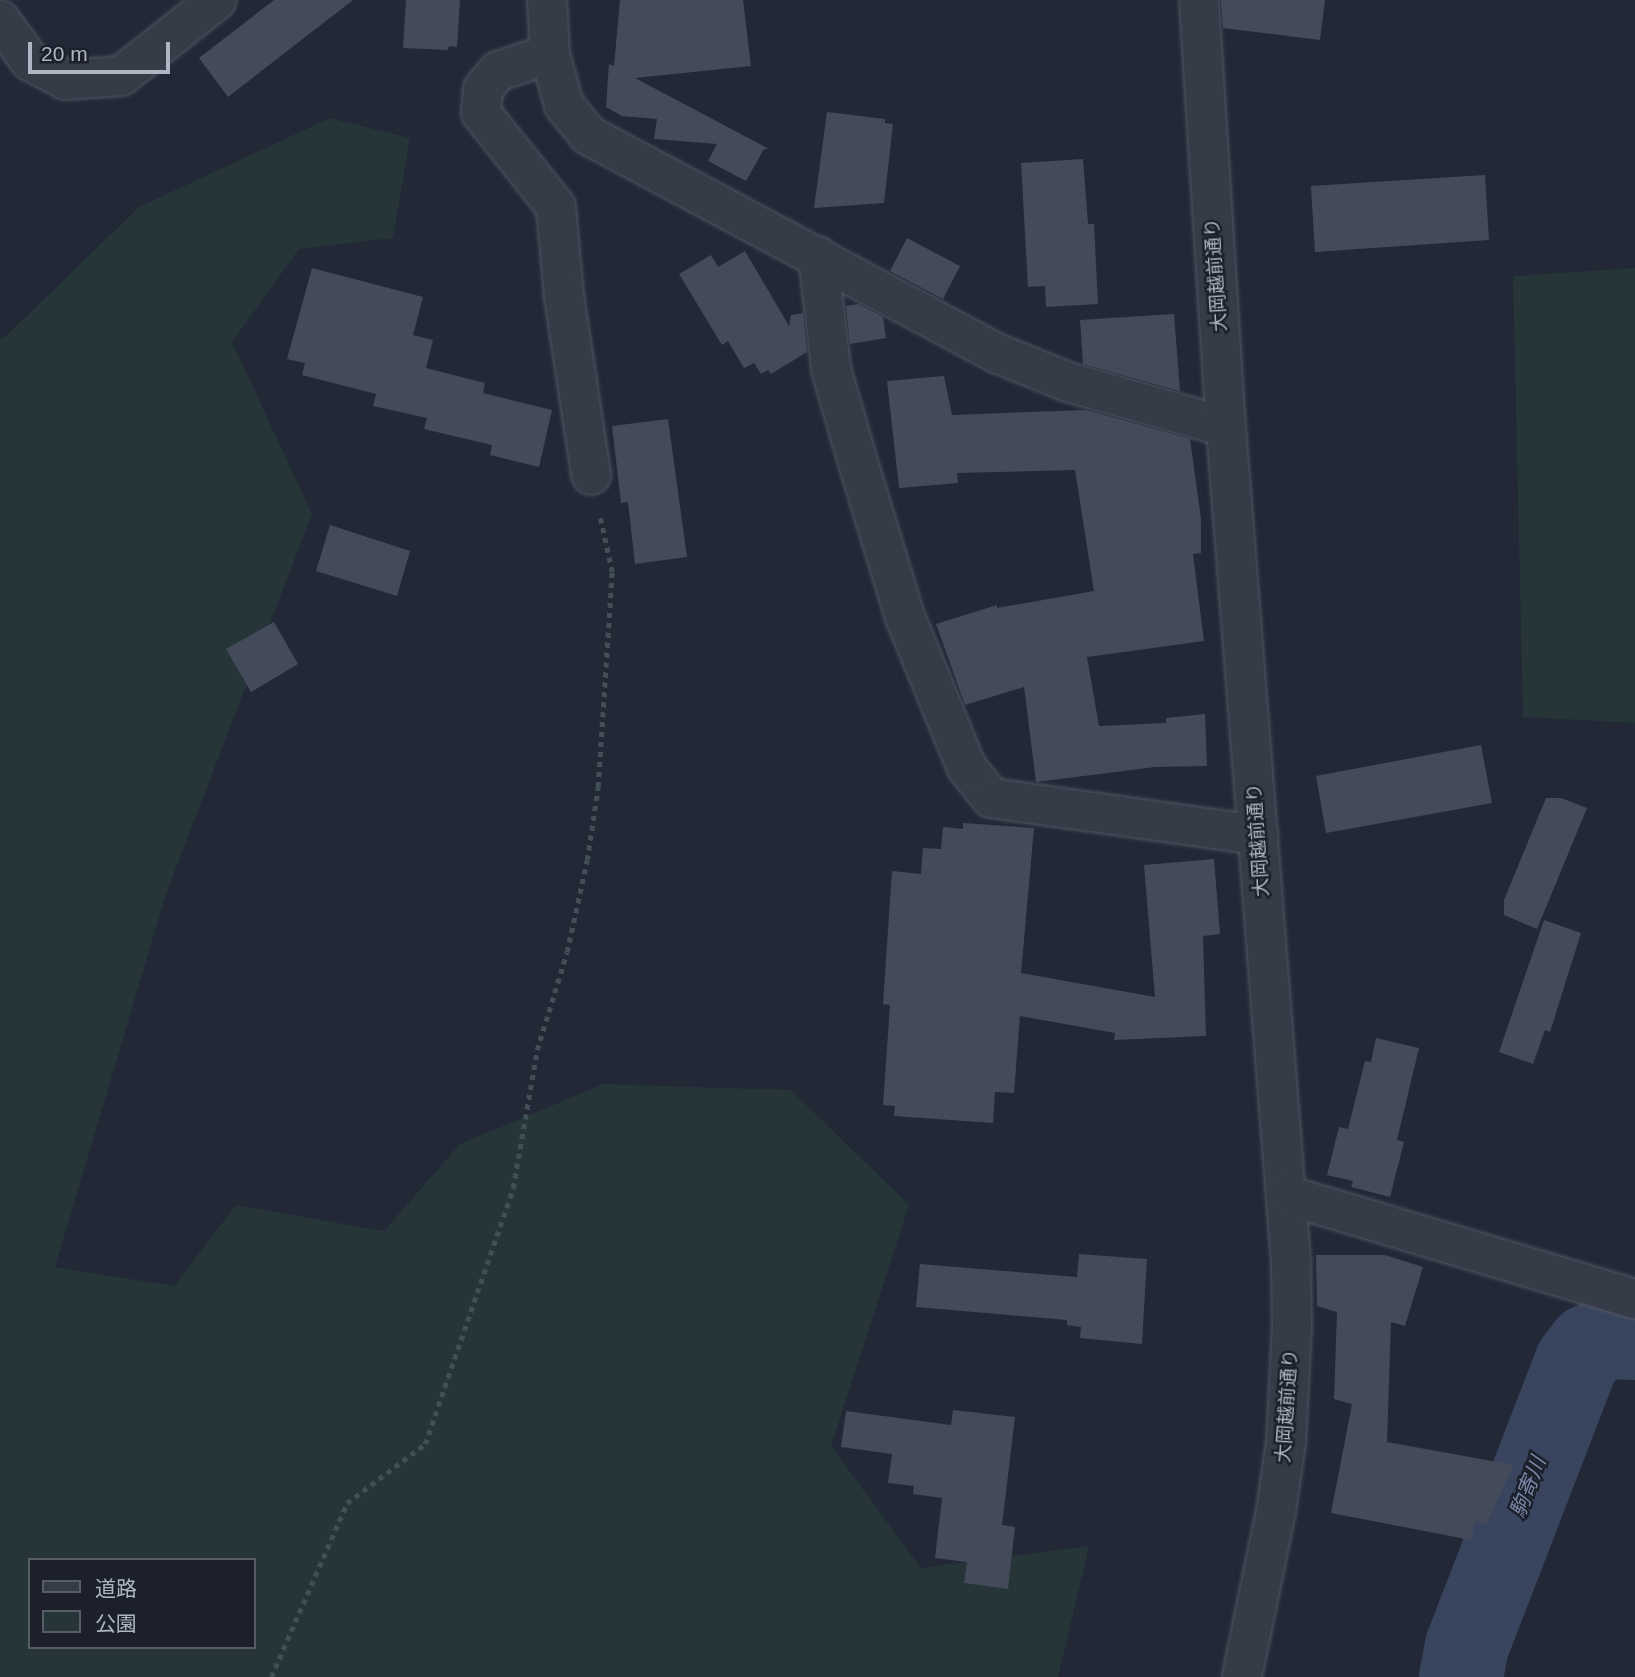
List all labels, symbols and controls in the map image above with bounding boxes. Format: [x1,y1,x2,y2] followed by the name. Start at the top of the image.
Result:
[32,28,173,72] scale bar
[41,42,88,65] text: 20 m
[1201,217,1231,333] street label: 大岡越前通り
[1243,782,1273,898] street label: 大岡越前通り
[1272,1348,1302,1464] street label: 大岡越前通り
[1505,1453,1551,1521] water label: 駒寄川
[28,1558,256,1649] legend
[95,1577,137,1600] text: 道路
[95,1612,137,1635] text: 公園

